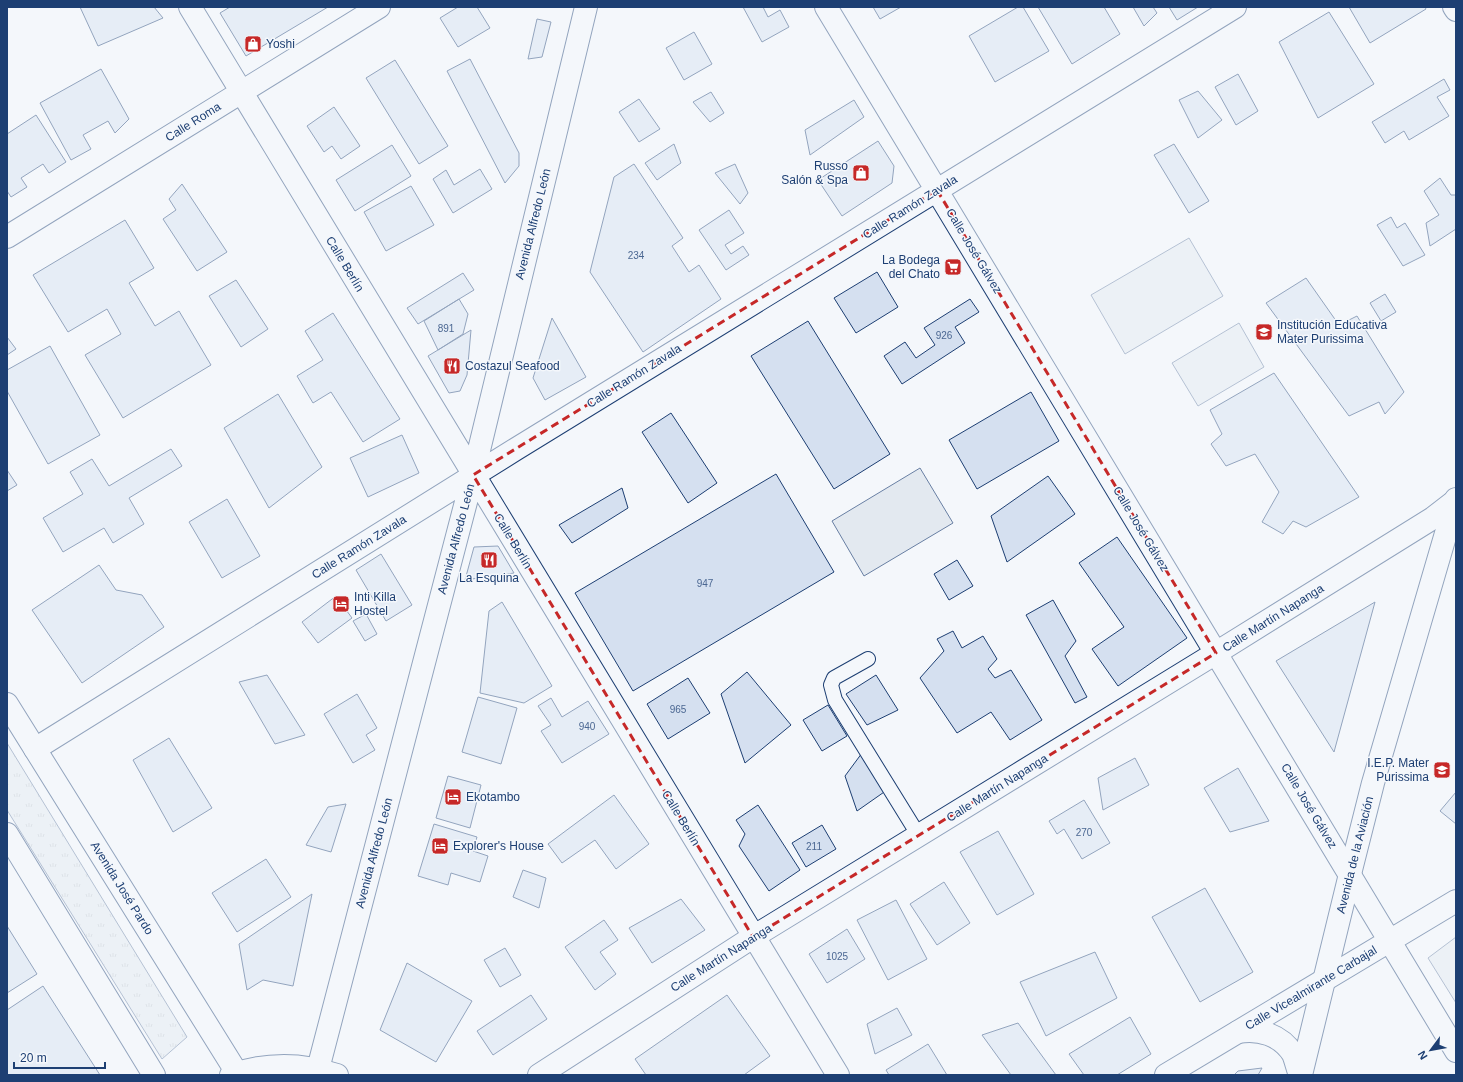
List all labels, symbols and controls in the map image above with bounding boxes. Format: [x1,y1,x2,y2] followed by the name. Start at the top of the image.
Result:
[243,34,263,54] shop icon: Yoshi
[266,37,295,51] place label: Yoshi
[163,99,224,145] street label: Calle Roma
[781,159,848,187] place label: Russo Salón & Spa
[851,163,871,183] shop icon: Russo Salón & Spa
[512,167,554,281] street label: Avenida Alfredo León
[860,172,960,242] street label: Calle Ramón Zavala
[943,206,1005,296] street label: Calle José Gálvez
[323,234,367,294] street label: Calle Berlín
[628,250,645,261] house number: 234
[882,253,940,281] place label: La Bodega del Chato
[943,257,963,277] supermarket icon: La Bodega del Chato
[1277,318,1387,346] place label: Institución Educativa Mater Purissima
[1254,322,1274,342] school or university icon: Institución Educativa Mater Purissima
[438,323,455,334] house number: 891
[936,330,953,341] house number: 926
[584,341,684,411] street label: Calle Ramón Zavala
[442,356,462,376] restaurant icon: Costazul Seafood
[465,359,560,373] place label: Costazul Seafood
[435,482,477,596] street label: Avenida Alfredo León
[1110,484,1172,574] street label: Calle José Gálvez
[491,511,535,571] street label: Calle Berlín
[309,512,409,582] street label: Calle Ramón Zavala
[479,550,499,570] restaurant icon: La Esquina
[459,571,519,585] place label: La Esquina
[697,578,714,589] house number: 947
[1220,581,1326,655] street label: Calle Martín Napanga
[354,590,396,618] place label: Inti Killa Hostel
[331,594,351,614] hotel icon: Inti Killa Hostel
[670,704,687,715] house number: 965
[579,721,596,732] house number: 940
[944,751,1050,825] street label: Calle Martín Napanga
[1367,756,1429,784] place label: I.E.P. Mater Purissima
[1432,760,1452,780] school or university icon: I.E.P. Mater Purissima
[1278,761,1340,851] street label: Calle José Gálvez
[443,787,463,807] hotel icon: Ekotambo
[659,788,703,848] street label: Calle Berlín
[466,790,520,804] place label: Ekotambo
[1334,795,1376,915] street label: Avenida de la Aviación
[353,796,395,910] street label: Avenida Alfredo León
[1076,827,1093,838] house number: 270
[430,836,450,856] hotel icon: Explorer's House
[88,839,157,937] street label: Avenida José Pardo
[453,839,544,853] place label: Explorer's House
[806,841,822,852] house number: 211
[668,921,774,995] street label: Calle Martín Napanga
[1243,943,1379,1033] street label: Calle Vicealmirante Carbajal
[826,951,849,962] house number: 1025
[1411,1030,1451,1070] north arrow
[14,1044,105,1070] scale bar
[1415,1049,1430,1062] text: N
[20,1051,47,1065] text: 20 m

